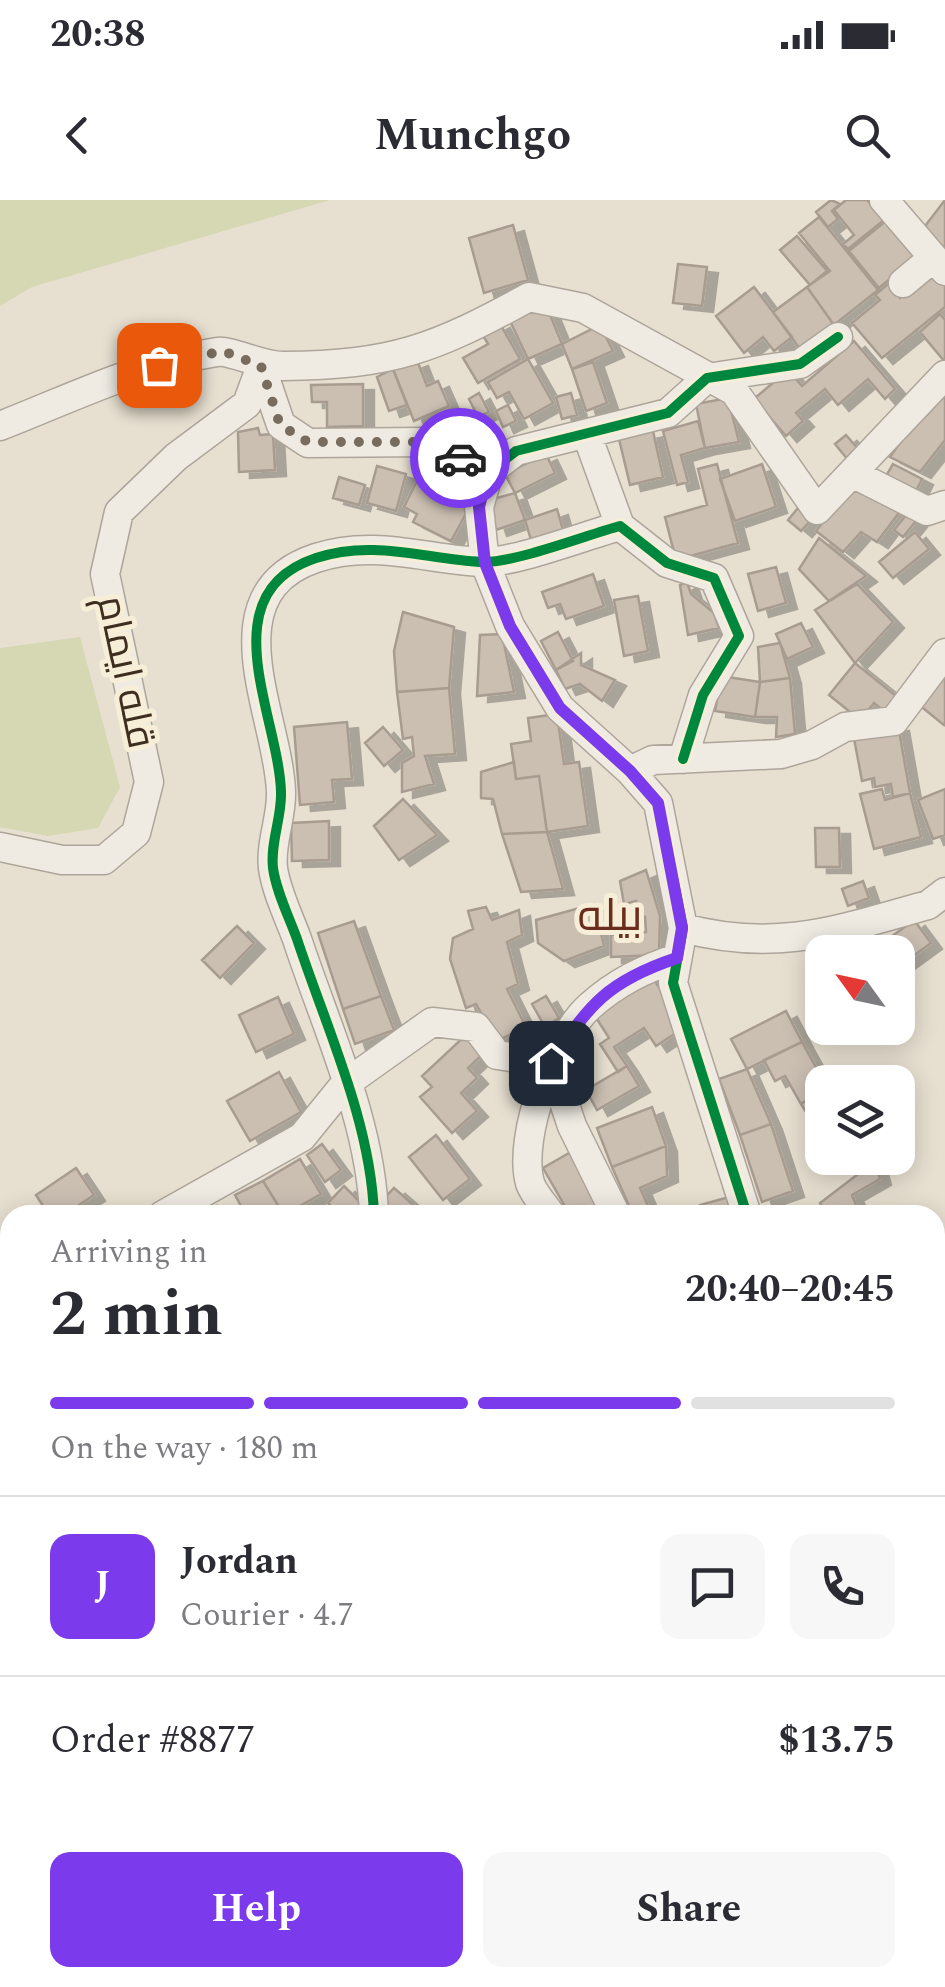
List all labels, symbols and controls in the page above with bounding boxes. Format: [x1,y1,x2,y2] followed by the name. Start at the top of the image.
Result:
[50,6,145,64] text: 20:38
[374,101,571,170] text: Munchgo
[50,108,105,163] icon: back
[840,108,895,163] icon: search
[117,323,202,408] pin
[132,338,187,393] icon: bag
[410,408,510,508] courier
[433,431,488,486] icon: car
[79,590,171,754] street label: قله ایمام
[577,882,643,951] district label: بیله
[805,935,915,1045] north arrow
[805,935,915,1175] map controls
[509,1021,594,1106] pin
[524,1036,579,1091] icon: home
[805,1065,915,1175] button: layers
[50,1228,207,1277] text: Arriving in
[685,1261,895,1319] text: 20:40–20:45
[50,1265,223,1364] text: 2 min
[50,1424,318,1473] text: On the way · 180 m
[180,1533,298,1591] text: Jordan
[660,1534,765,1639] button: chat
[790,1534,895,1639] button: phone
[94,1557,111,1615] text: J
[180,1591,353,1640] text: Courier · 4.7
[50,1712,255,1770] text: Order #8877
[778,1712,895,1770] text: $13.75
[50,1852,463,1967] button: Help
[483,1852,895,1967] button: Share

